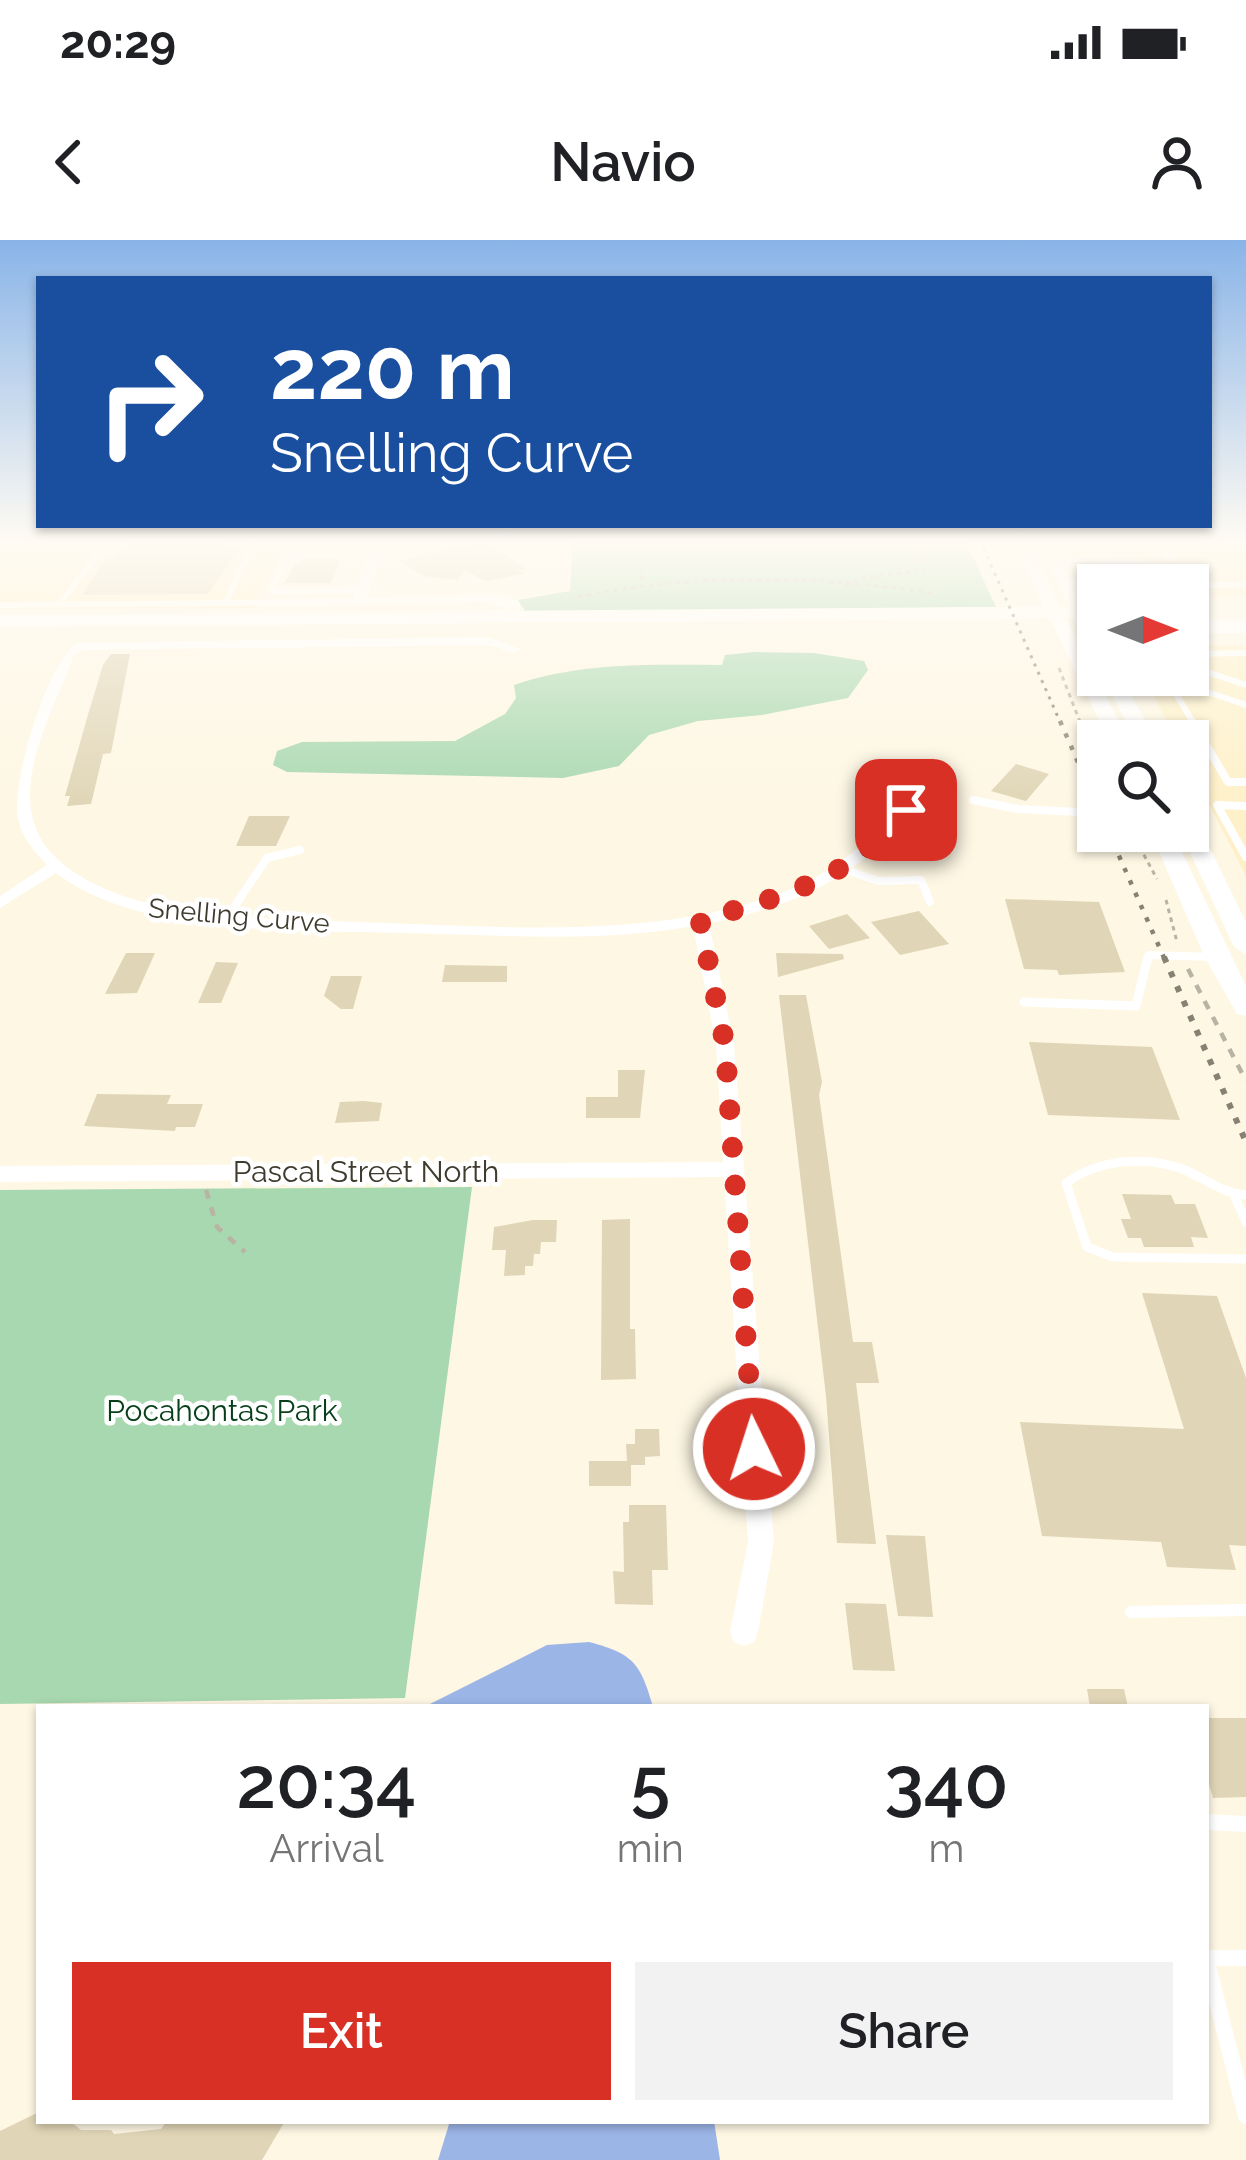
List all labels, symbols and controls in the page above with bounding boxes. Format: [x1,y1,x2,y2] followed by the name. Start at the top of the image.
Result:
[60,16,176,69] text: 20:29
[36,129,102,195] icon: back
[1144,129,1210,195] icon: person
[550,130,696,194] text: Navio
[270,320,515,419] text: 220 m
[72,324,228,480] icon: right
[270,421,633,485] text: Snelling Curve
[1077,564,1209,696] north arrow
[1077,564,1209,852] map controls
[1077,720,1209,852] button: search
[855,759,957,861] pin
[873,777,939,843] icon: arrive
[147,892,331,939] street label: Snelling Curve
[233,1154,499,1189] street label: Pascal Street North
[691,1386,817,1512] position arrow
[106,1393,338,1428] park label: Pocahontas Park
[236,1740,416,1825] text: 20:34
[630,1740,670,1825] text: 5
[884,1740,1009,1825] text: 340
[269,1825,384,1871] text: Arrival
[617,1825,684,1871] text: min
[928,1825,964,1871] text: m
[72,1962,611,2100] button: Exit
[635,1962,1173,2100] button: Share

